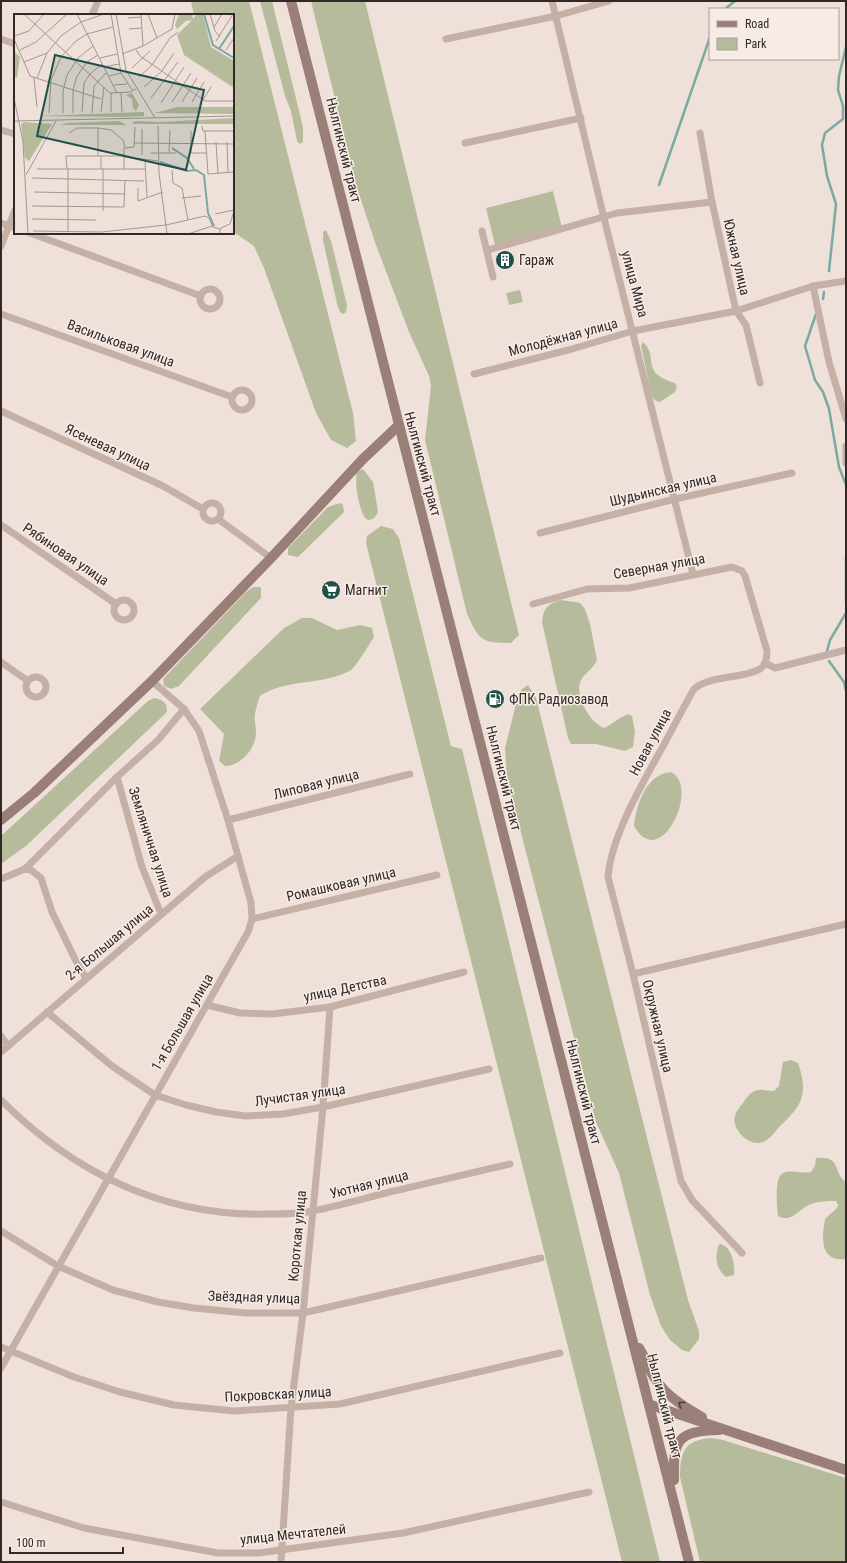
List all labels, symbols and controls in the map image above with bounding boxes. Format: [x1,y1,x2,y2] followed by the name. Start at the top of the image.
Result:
[709,8,839,60] legend
[14,14,234,234] inset map
[745,17,769,31] text: Road
[745,37,767,51] text: Park
[323,96,365,204] street label: Нылгинский тракт
[720,217,754,297] street label: Южная улица
[494,249,516,271] building icon: Гараж
[618,249,652,319] street label: улица Мира
[519,252,554,268] place label: Гараж
[507,315,619,359] street label: Молодёжная улица
[65,316,177,370] street label: Васильковая улица
[401,410,445,518] street label: Нылгинский тракт
[63,420,153,474] street label: Ясеневая улица
[608,469,718,509] street label: Шудьинская улица
[20,519,112,589] street label: Рябиновая улица
[612,550,706,582] street label: Северная улица
[320,579,342,601] supermarket icon: Магнит
[345,582,388,598] place label: Магнит
[484,688,506,710] fuel station icon: ФПК Радиозавод
[509,691,609,707] place label: ФПК Радиозавод
[626,706,674,778] street label: Новая улица
[483,724,525,832] street label: Нылгинский тракт
[272,766,360,802] street label: Липовая улица
[126,785,176,899] street label: Земляничная улица
[285,864,397,904] street label: Ромашковая улица
[62,901,156,983] street label: 2-я Большая улица
[148,971,216,1073] street label: 1-я Большая улица
[302,971,388,1005] street label: улица Детства
[640,978,676,1074] street label: Окружная улица
[563,1038,605,1146] street label: Нылгинский тракт
[254,1081,346,1109] street label: Лучистая улица
[328,1167,410,1201] street label: Уютная улица
[285,1190,309,1282] street label: Короткая улица
[208,1287,300,1307] street label: Звёздная улица
[644,1352,686,1460] street label: Нылгинский тракт
[224,1383,332,1405] street label: Покровская улица
[678,1401,685,1409] one-way arrow
[239,1520,347,1548] street label: улица Мечтателей
[10,1529,123,1555] scale bar
[16,1536,46,1550] text: 100 m

